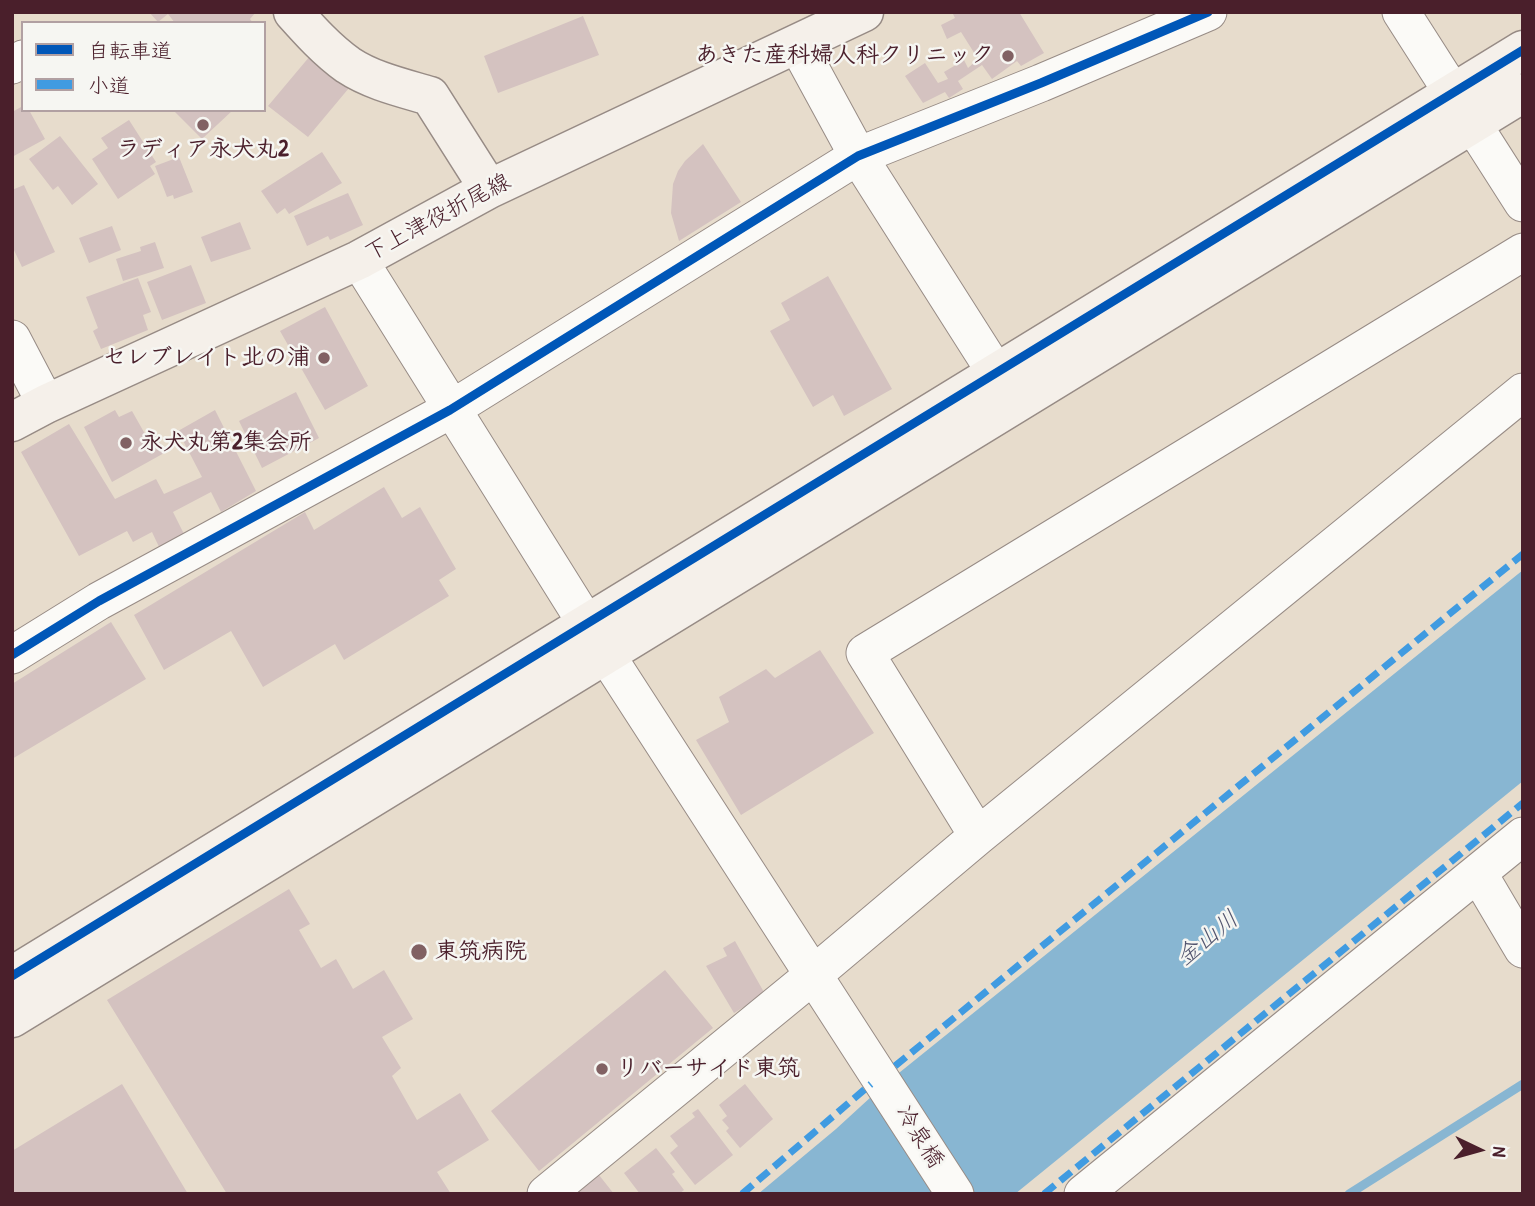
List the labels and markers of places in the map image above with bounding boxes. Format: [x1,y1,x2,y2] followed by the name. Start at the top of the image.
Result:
[695,42,994,70] place label: あきた産科婦人科クリニック
[1000,48,1016,64] marker: あきた産科婦人科クリニック
[195,117,211,133] marker: ラディア永犬丸2
[117,136,289,164] place label: ラディア永犬丸2
[103,344,310,372] place label: セレブレイト北の浦
[316,350,332,366] marker: セレブレイト北の浦
[140,429,312,457] place label: 永犬丸第2集会所
[118,435,134,451] marker: 永犬丸第2集会所
[435,938,527,966] place label: 東筑病院
[409,942,429,962] marker: 東筑病院
[616,1055,800,1083] place label: リバーサイド東筑
[594,1061,610,1077] marker: リバーサイド東筑

